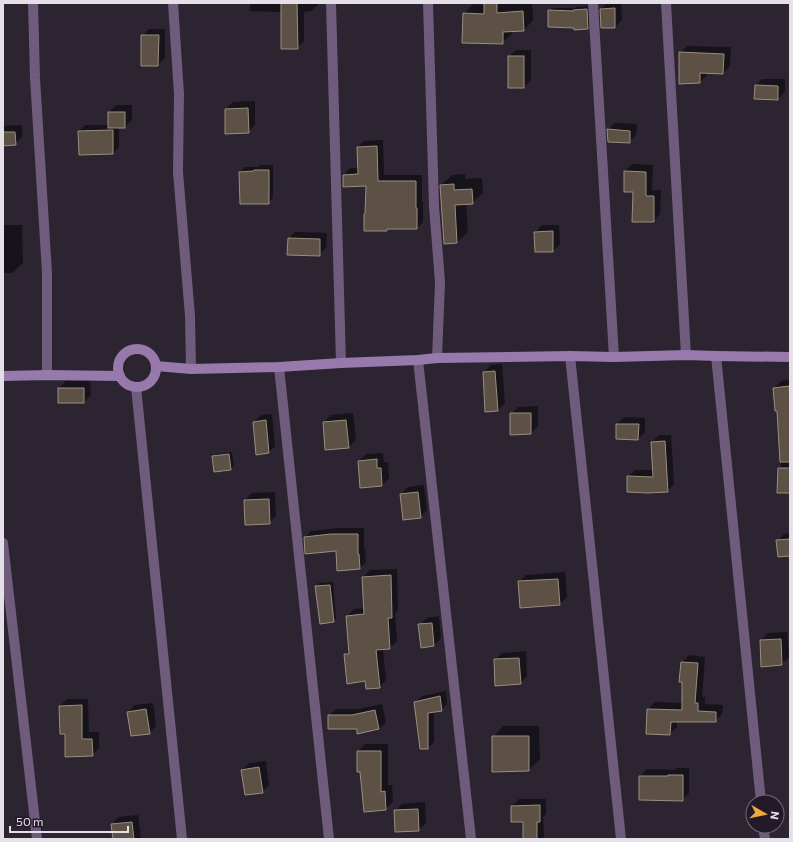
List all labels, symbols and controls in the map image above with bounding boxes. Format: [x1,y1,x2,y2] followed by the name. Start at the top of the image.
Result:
[745,794,785,834] north arrow
[10,808,128,834] scale bar
[768,811,782,821] text: N
[16,814,44,828] text: 50 m

